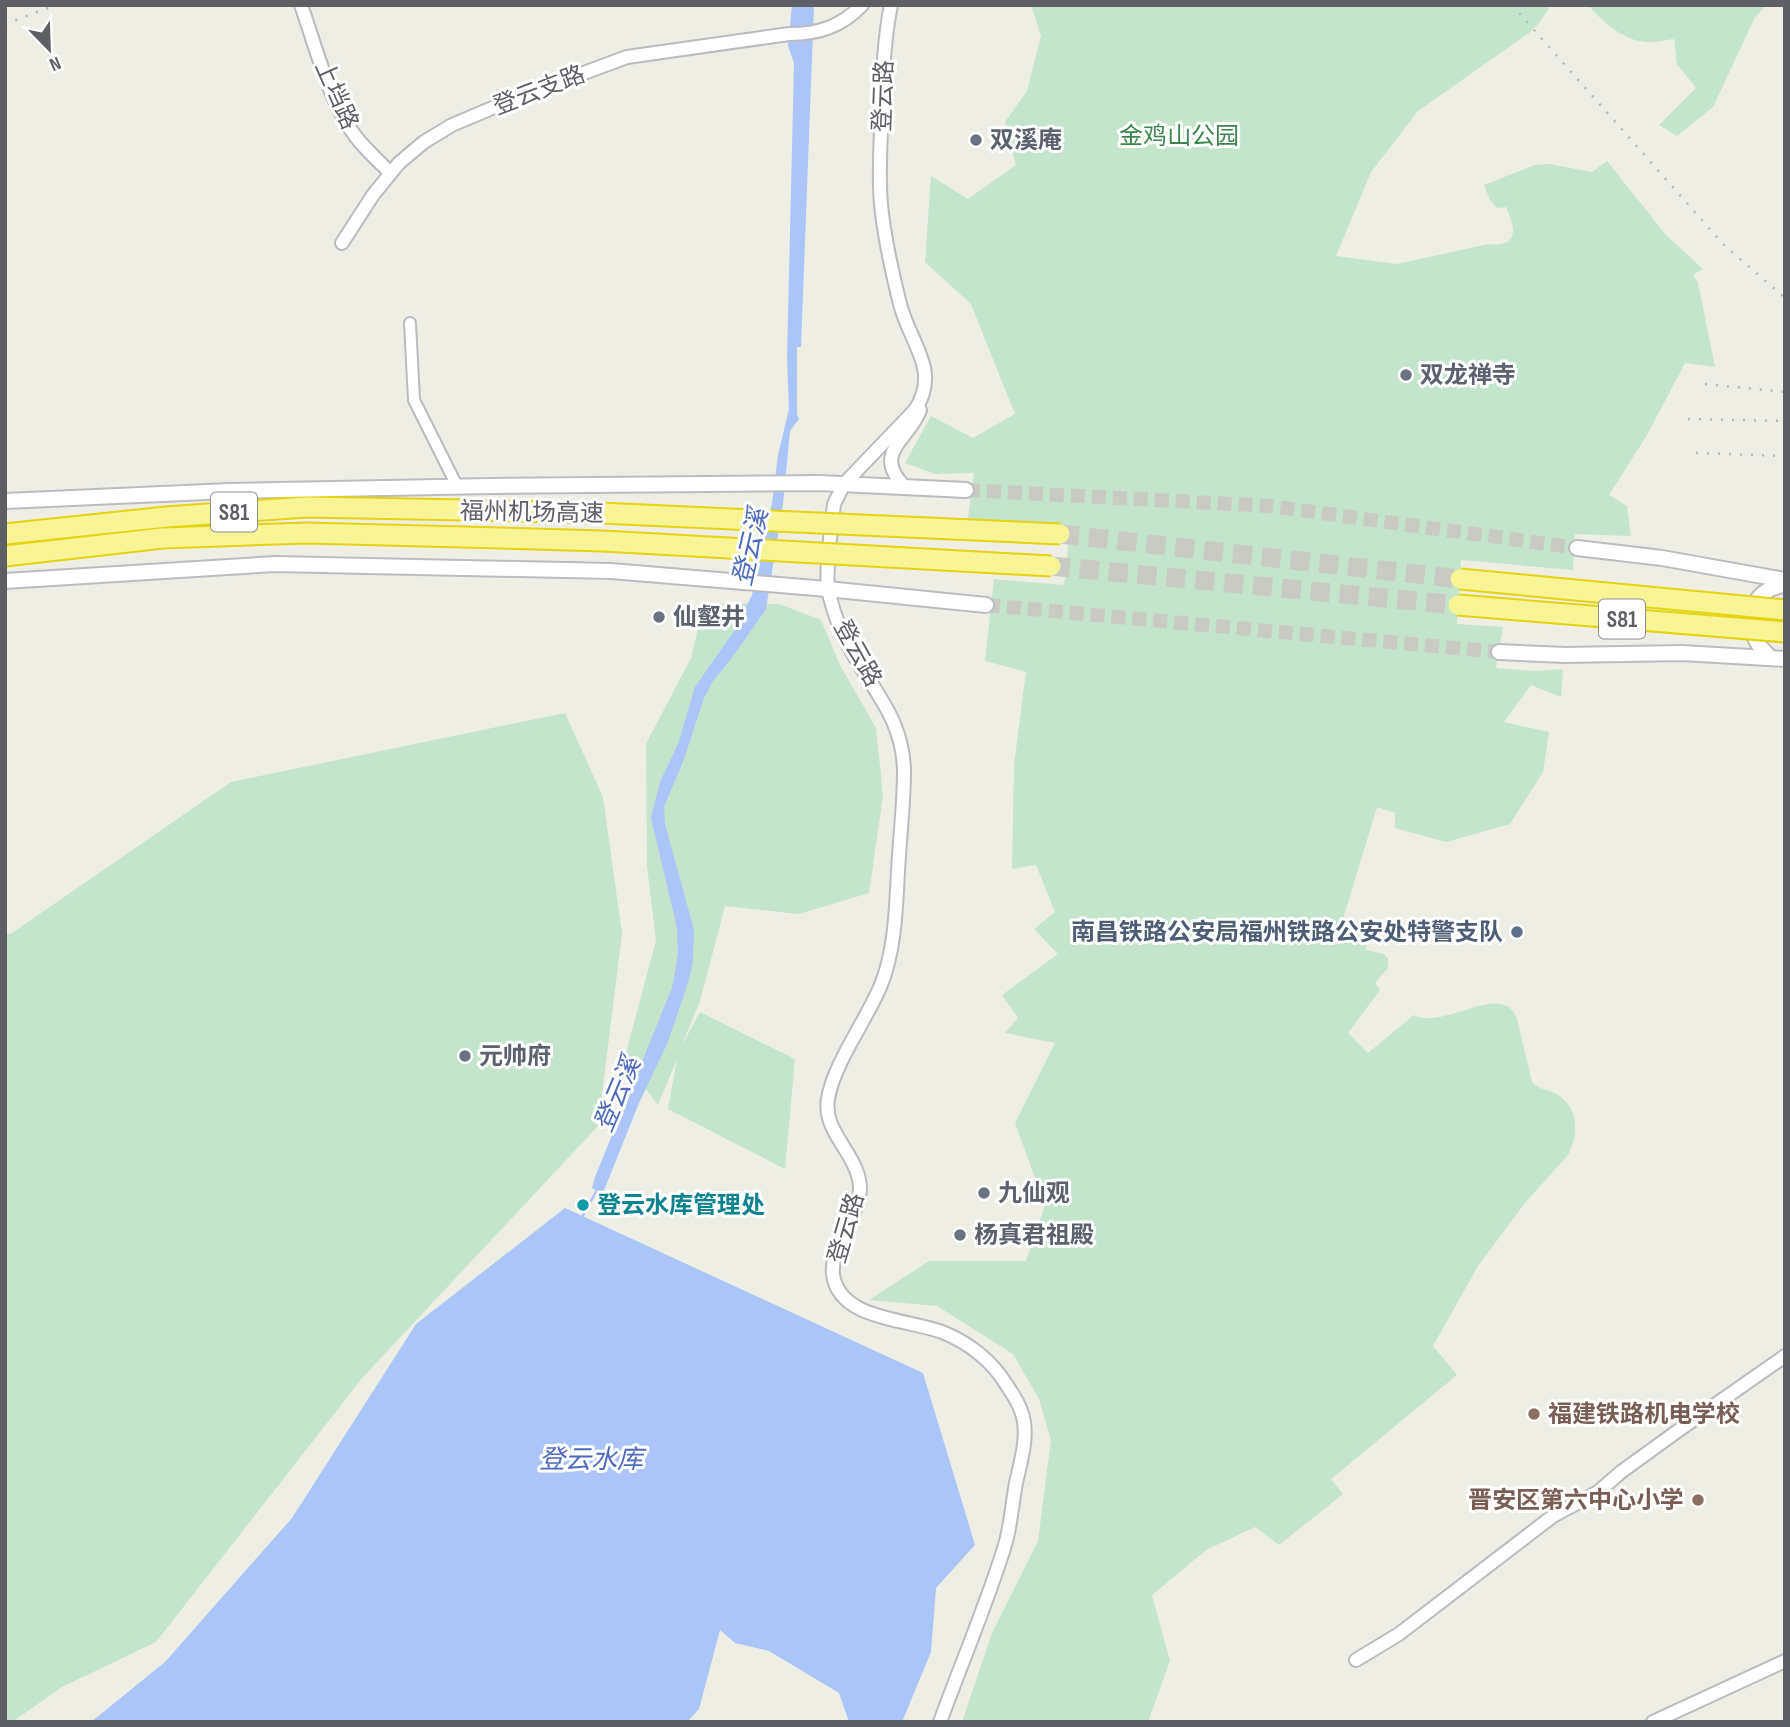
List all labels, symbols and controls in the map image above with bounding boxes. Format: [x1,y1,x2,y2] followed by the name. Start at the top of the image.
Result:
[14,14,84,84] north arrow
[46,51,64,76] text: N
[309,56,364,134] street label: 上垱路
[489,60,589,121] street label: 登云支路
[868,60,899,133] street label: 登云路
[1119,122,1239,151] park label: 金鸡山公园
[990,126,1062,155] place label: 双溪庵
[968,132,984,148] marker: 双溪庵
[1420,361,1516,390] place label: 双龙禅寺
[1398,367,1414,383] marker: 双龙禅寺
[211,492,257,532] road number: S81
[460,497,604,528] street label: 福州机场高速
[728,503,776,589] water label: 登云溪
[1599,600,1645,638] road number: S81
[673,603,745,632] place label: 仙壑井
[651,609,667,625] marker: 仙壑井
[827,615,888,692] street label: 登云路
[1071,918,1503,947] place label: 南昌铁路公安局福州铁路公安处特警支队
[1509,924,1525,940] marker: 南昌铁路公安局福州铁路公安处特警支队
[479,1042,551,1071] place label: 元帅府
[457,1048,473,1064] marker: 元帅府
[589,1050,649,1137] water label: 登云溪
[998,1179,1070,1208] place label: 九仙观
[976,1185,992,1201] marker: 九仙观
[823,1190,870,1267] street label: 登云路
[597,1191,765,1220] place label: 登云水库管理处
[575,1197,591,1213] marker: 登云水库管理处
[974,1221,1094,1250] place label: 杨真君祖殿
[952,1227,968,1243] marker: 杨真君祖殿
[1548,1400,1740,1429] place label: 福建铁路机电学校
[1526,1406,1542,1422] marker: 福建铁路机电学校
[539,1445,647,1476] water label: 登云水库
[1468,1486,1684,1515] place label: 晋安区第六中心小学
[1690,1492,1706,1508] marker: 晋安区第六中心小学

